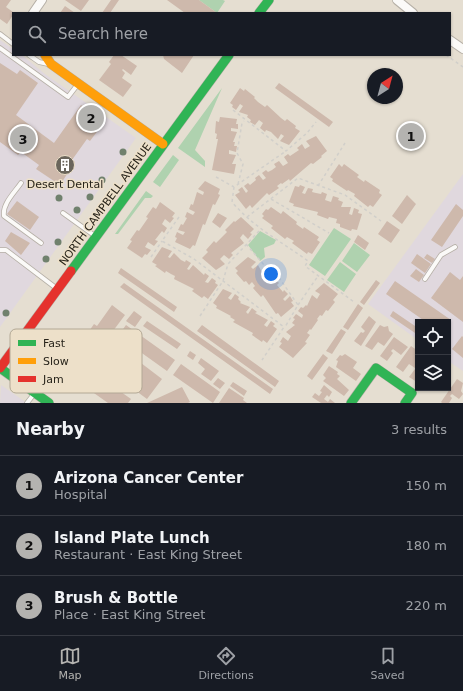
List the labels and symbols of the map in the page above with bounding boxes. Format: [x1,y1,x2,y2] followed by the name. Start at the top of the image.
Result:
[367,68,403,104] north arrow
[78,103,104,133] pin: 2
[398,121,424,151] pin: 1
[10,124,36,154] pin: 3
[57,140,154,268] street label: NORTH CAMPBELL AVENUE
[54,154,76,176] building icon: Desert Dental
[27,178,103,191] place label: Desert Dental
[261,264,281,284] your location
[10,329,142,393] legend
[43,337,66,350] text: Fast
[43,355,69,368] text: Slow
[42,373,64,386] text: Jam

